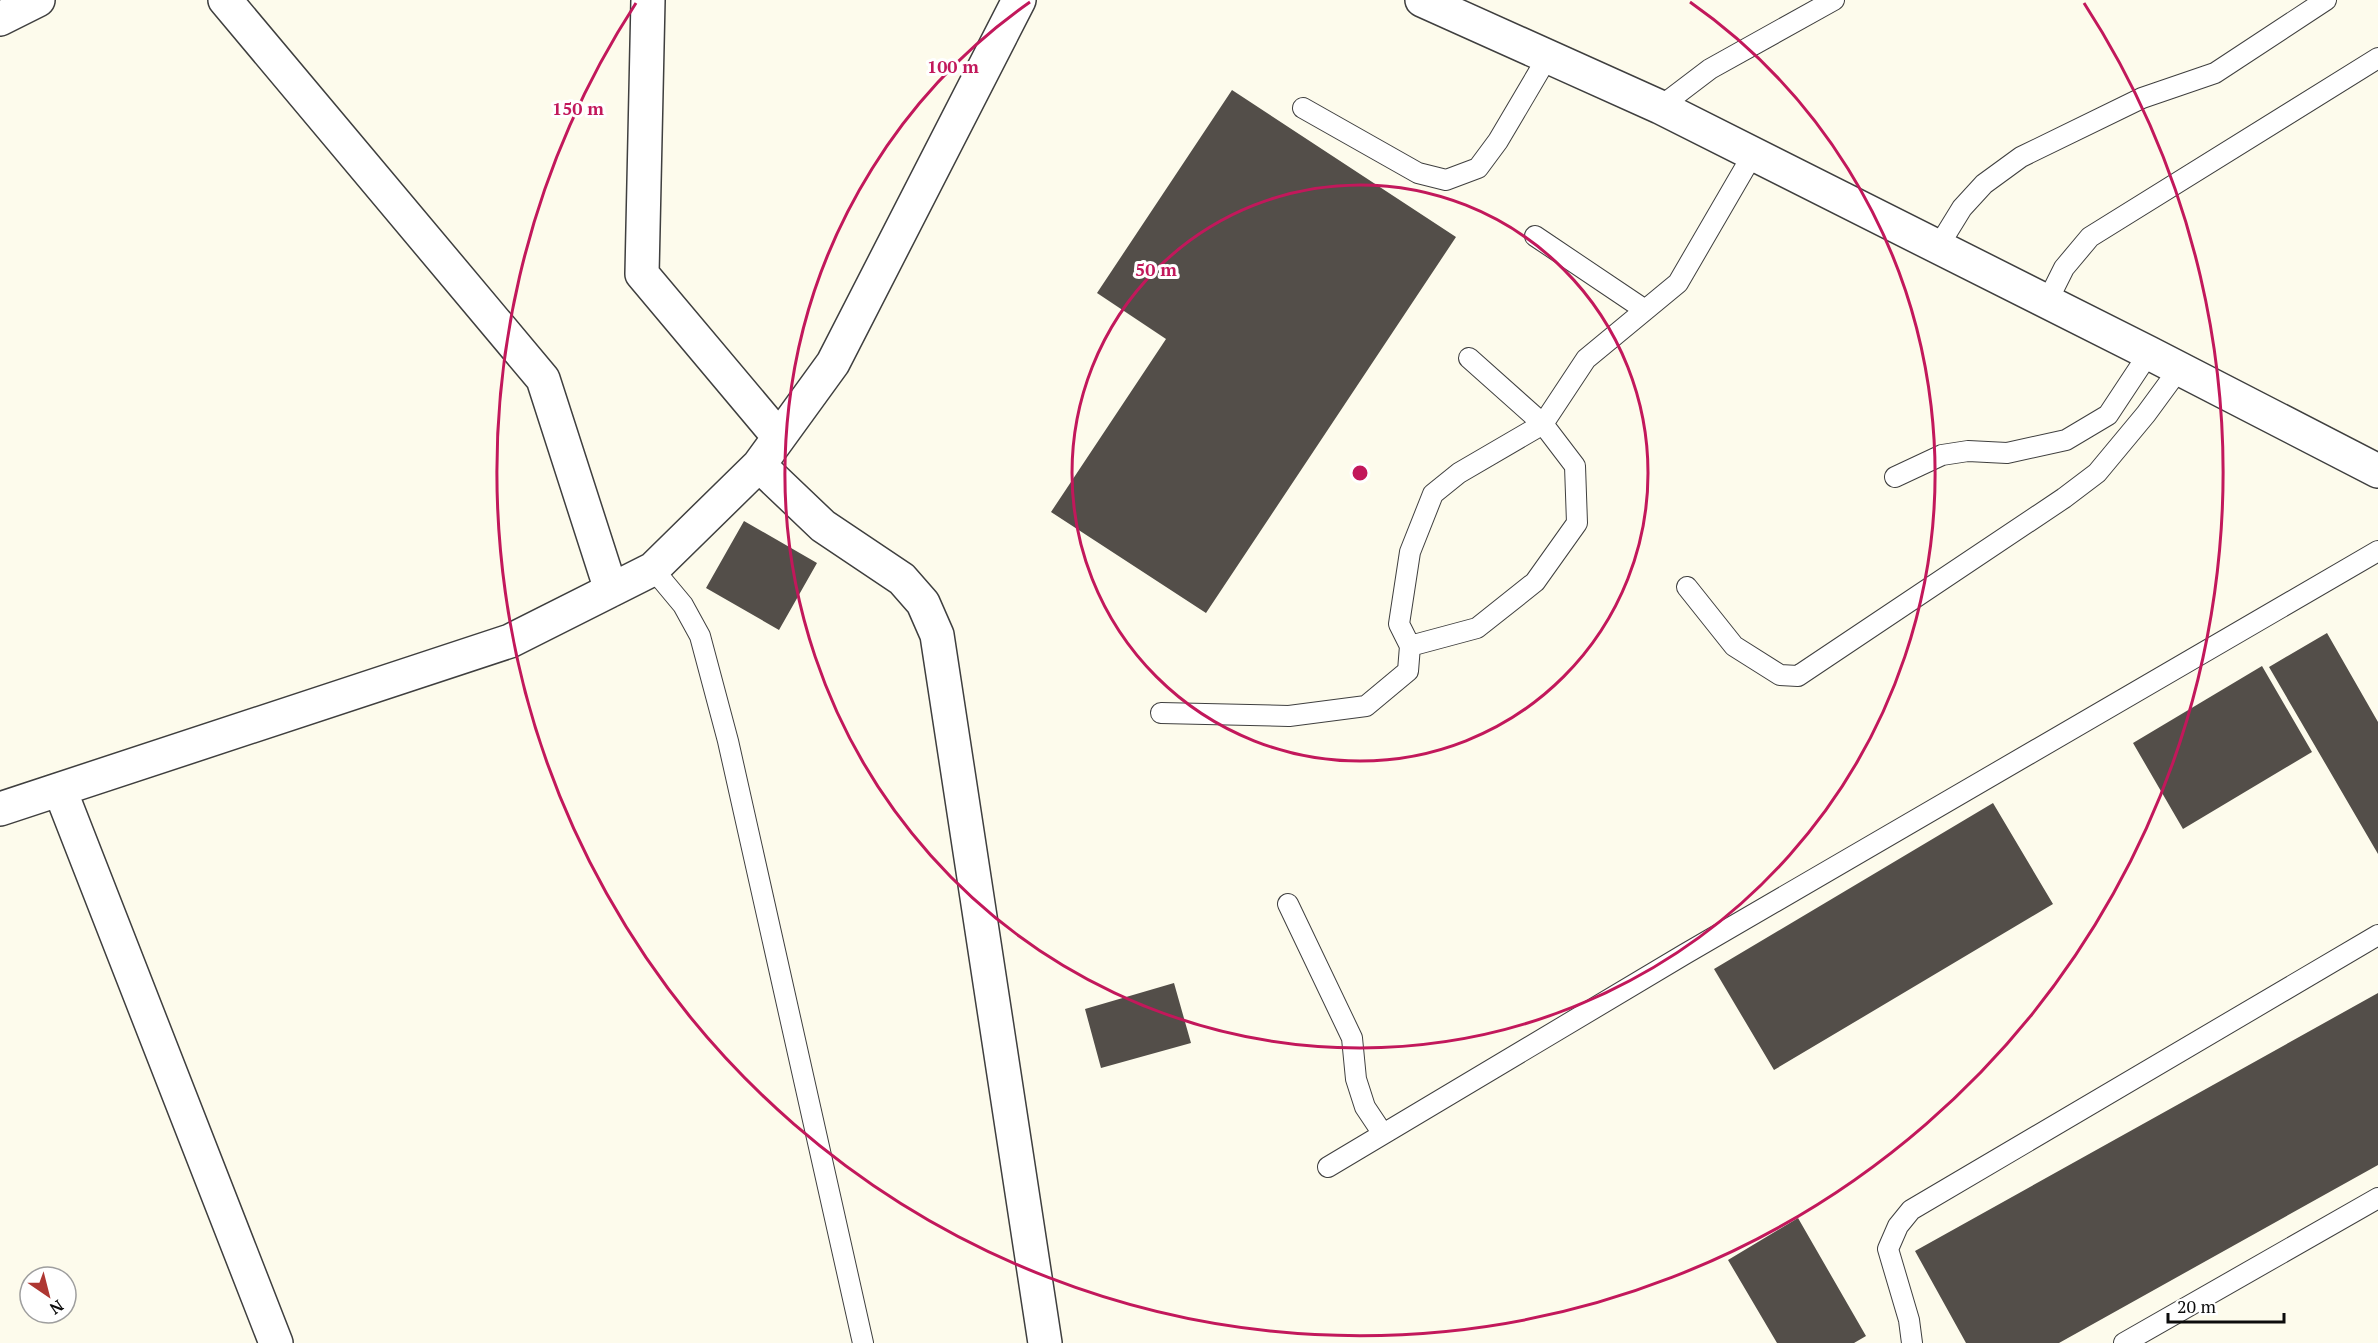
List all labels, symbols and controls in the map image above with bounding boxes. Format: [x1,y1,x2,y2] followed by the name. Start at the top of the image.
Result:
[927,54,979,78] text: 100 m
[552,96,604,120] text: 150 m
[1135,257,1177,281] text: 50 m
[1350,463,1370,483] centre of rings
[18,1265,78,1325] north arrow
[2168,1286,2284,1324] scale bar
[2177,1294,2217,1318] text: 20 m
[45,1295,68,1320] text: N

